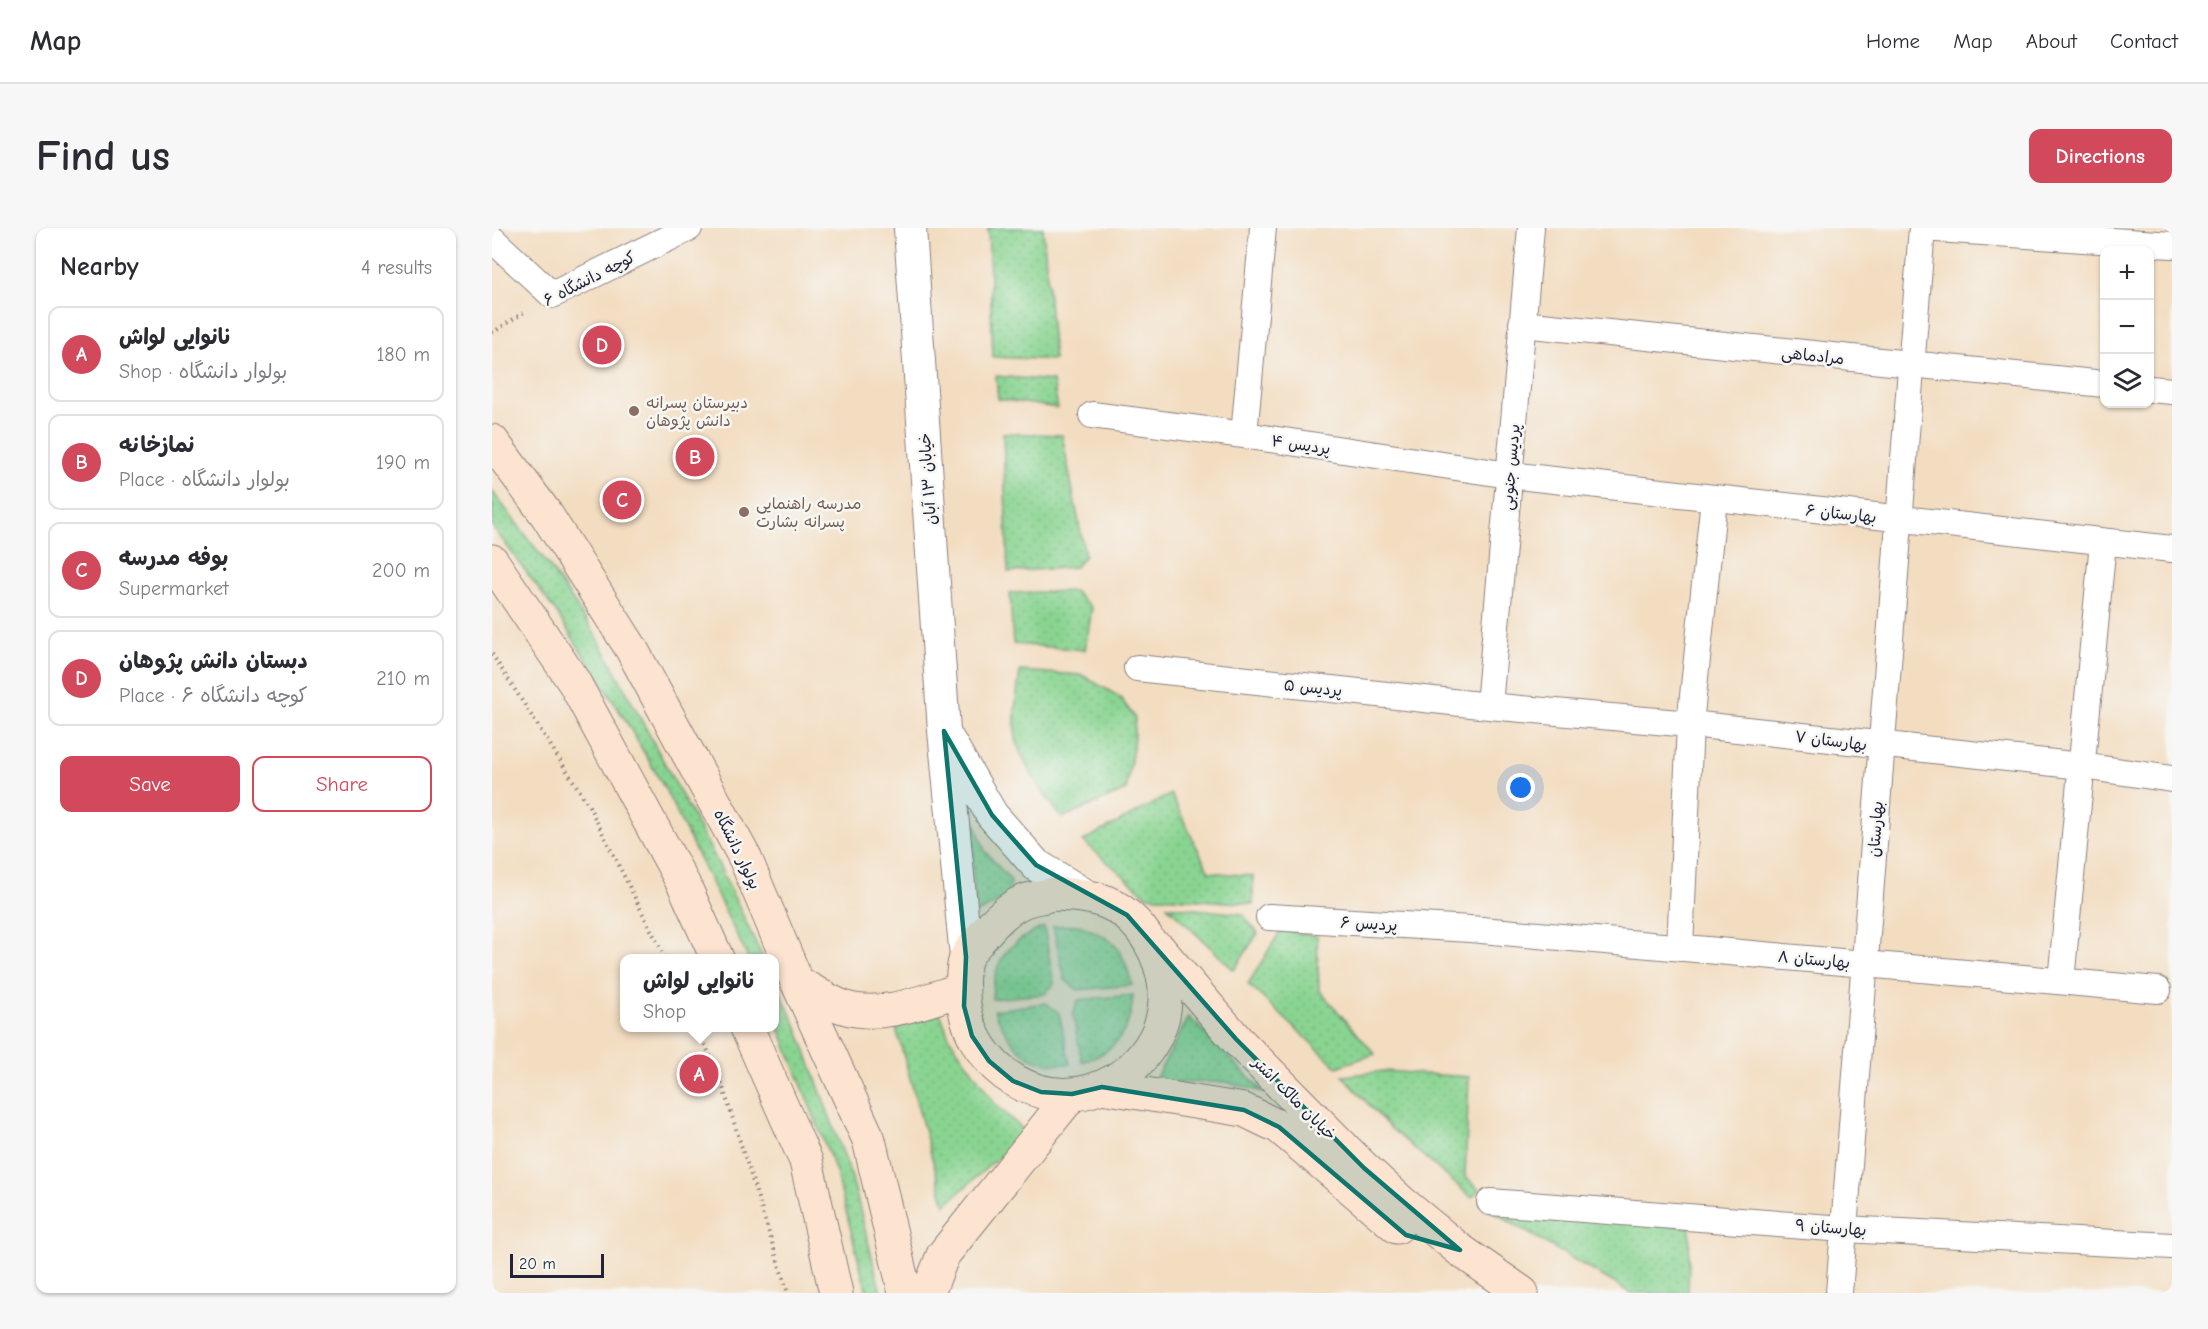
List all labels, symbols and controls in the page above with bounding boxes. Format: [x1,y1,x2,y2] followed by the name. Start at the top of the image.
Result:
[30,25,81,57] text: Map
[1866,29,1920,53] text: Home
[1953,29,1993,53] text: Map
[2026,29,2077,53] text: About
[2110,29,2178,53] text: Contact
[2029,129,2172,183] button: Directions
[36,132,170,181] text: Find us
[2100,246,2154,408] map controls
[2100,246,2154,300] button: +
[540,247,639,311] street label: کوچه دانشگاه ۶
[60,252,139,282] text: Nearby
[361,256,432,279] text: 4 results
[2100,300,2154,354] button: −
[582,322,622,368] pin: D
[119,324,232,350] text: نانوایی لواش
[76,343,87,366] text: A
[376,343,430,366] text: 180 m
[1780,344,1845,369] street label: مرادماهی
[2100,354,2154,408] button: layers
[119,360,287,383] text: Shop · بولوار دانشگاه
[646,394,748,431] place label: دبیرستان پسرانه دانش پژوهان
[627,404,641,418] marker: دبیرستان پسرانه دانش پژوهان
[1498,423,1525,511] street label: پردیس جنوبی
[119,432,194,458] text: نمازخانه
[916,432,940,526] street label: خیابان ۱۳ آبان
[1270,432,1332,459] street label: پردیس ۴
[676,434,714,480] pin: B
[75,451,88,474] text: B
[376,451,430,474] text: 190 m
[119,468,290,491] text: Place · بولوار دانشگاه
[602,478,642,522] pin: C
[756,495,861,532] place label: مدرسه راهنمایی پسرانه بشارت
[1805,501,1877,527] street label: بهارستان ۶
[737,505,751,519] marker: مدرسه راهنمایی پسرانه بشارت
[119,545,228,571] text: بوفه مدرسه
[75,559,88,582] text: C
[372,559,430,582] text: 200 m
[119,577,229,600] text: Supermarket
[119,648,308,674] text: دبستان دانش پژوهان
[75,667,88,690] text: D
[376,667,430,690] text: 210 m
[1283,676,1343,701] street label: پردیس ۵
[119,684,308,707] text: Place · کوچه دانشگاه ۶
[1794,728,1868,754] street label: بهارستان ۷
[60,756,240,812] button: Save
[252,756,432,812] button: Share
[1506,773,1535,802] your location
[1865,800,1887,858] street label: بهارستان
[709,806,765,893] street label: بولوار دانشگاه
[1340,914,1398,935] street label: پردیس ۶
[1777,948,1851,972] street label: بهارستان ۸
[620,954,779,1032] popup
[643,968,756,994] text: نانوایی لواش
[643,1000,686,1023] text: Shop
[680,1052,718,1096] pin: A
[1247,1052,1340,1144] street label: خیابان مالک اشتر
[1795,1217,1867,1239] street label: بهارستان ۹
[510,1251,604,1278] scale bar
[519,1255,556,1273] text: 20 m

